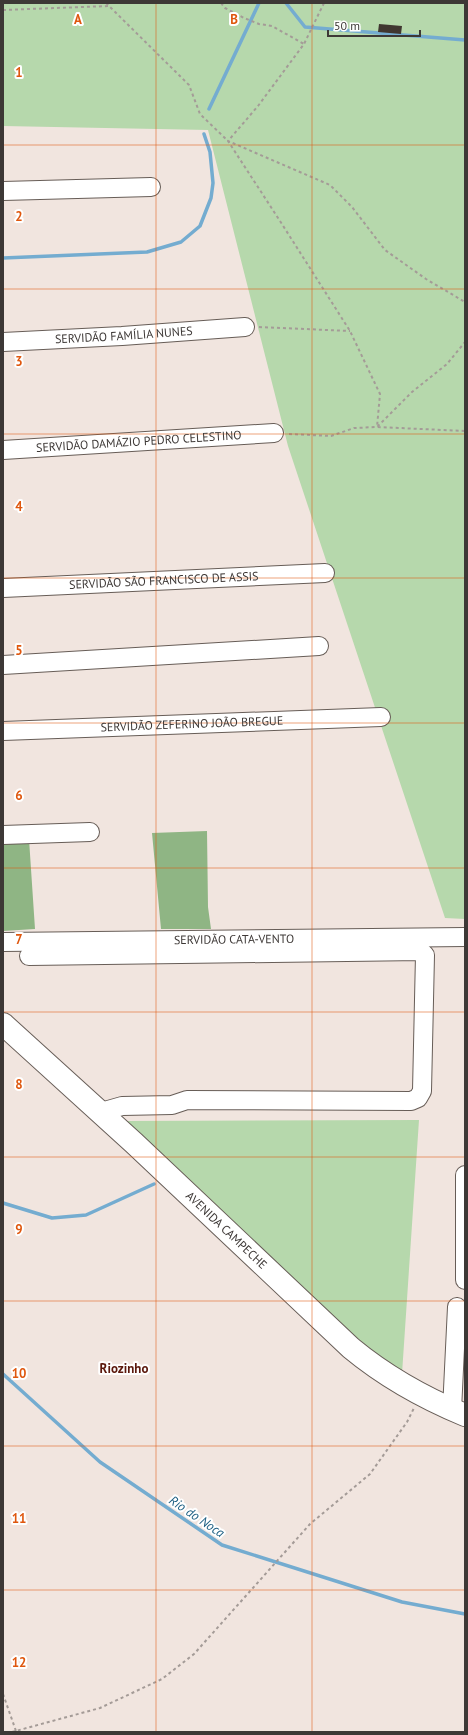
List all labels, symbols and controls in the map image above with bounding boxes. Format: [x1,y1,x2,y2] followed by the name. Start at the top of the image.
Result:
[74,11,82,28] text: A
[230,11,238,28] text: B
[328,12,420,38] scale bar
[334,18,360,33] text: 50 m
[15,64,23,81] text: 1
[15,208,23,225] text: 2
[55,323,193,346] street label: SERVIDÃO FAMÍLIA NUNES
[15,353,23,370] text: 3
[36,427,242,455] street label: SERVIDÃO DAMÁZIO PEDRO CELESTINO
[15,498,23,515] text: 4
[69,568,259,592] street label: SERVIDÃO SÃO FRANCISCO DE ASSIS
[15,642,23,659] text: 5
[100,713,283,734] street label: SERVIDÃO ZEFERINO JOÃO BREGUE
[15,787,23,804] text: 6
[15,931,23,948] text: 7
[174,931,294,947] street label: SERVIDÃO CATA-VENTO
[15,1076,23,1093] text: 8
[183,1188,270,1272] street label: AVENIDA CAMPECHE
[15,1221,23,1238] text: 9
[100,1360,148,1377] district label: Riozinho
[12,1365,26,1382] text: 10
[166,1492,228,1542] water label: Rio do Noca
[12,1510,26,1527] text: 11
[12,1654,26,1671] text: 12

